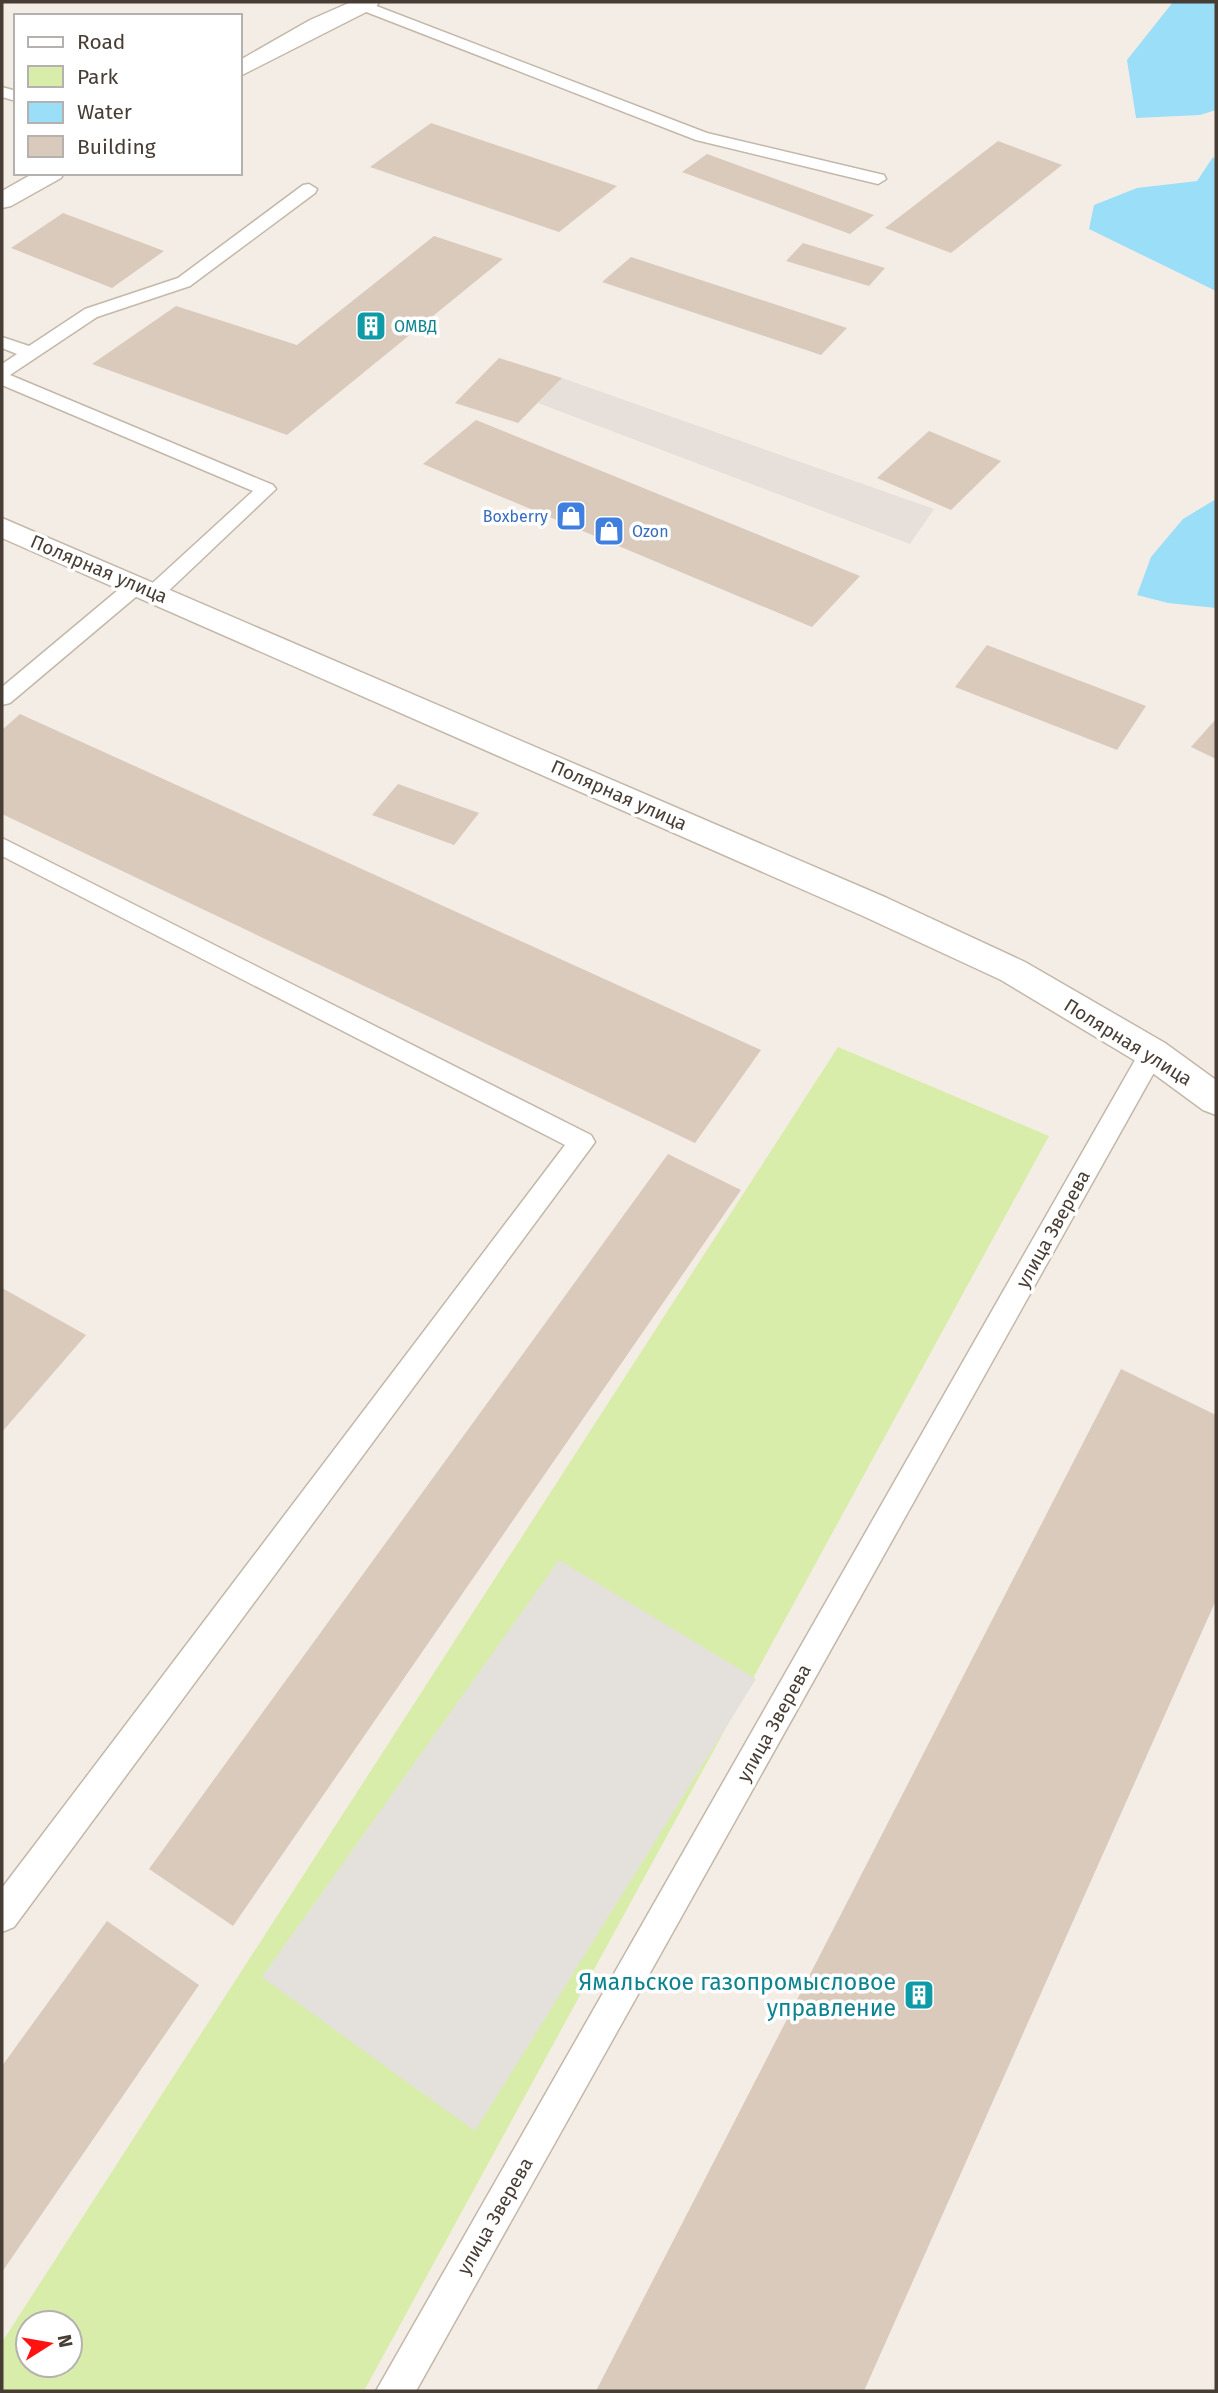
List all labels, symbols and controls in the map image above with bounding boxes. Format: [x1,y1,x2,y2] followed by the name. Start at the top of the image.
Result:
[14,14,242,175] legend
[77,29,125,55] text: Road
[77,64,119,90] text: Park
[77,99,132,125] text: Water
[77,134,156,160] text: Building
[354,309,388,343] building icon: ОМВД
[394,317,437,336] place label: ОМВД
[554,499,588,533] shop icon: Boxberry
[483,507,548,526] place label: Boxberry
[592,514,626,548] shop icon: Ozon
[632,522,669,541] place label: Ozon
[27,530,171,608] street label: Полярная улица
[547,755,691,835] street label: Полярная улица
[1060,993,1196,1091] street label: Полярная улица
[1011,1166,1095,1292] street label: улица Зверева
[732,1660,816,1786] street label: улица Зверева
[578,1968,896,2022] place label: Ямальское газопромысловое управление
[902,1978,936,2012] building icon: Ямальское газопромысловое управление
[452,2153,538,2279] street label: улица Зверева
[14,2309,84,2379] north arrow
[53,2332,78,2349] text: N

